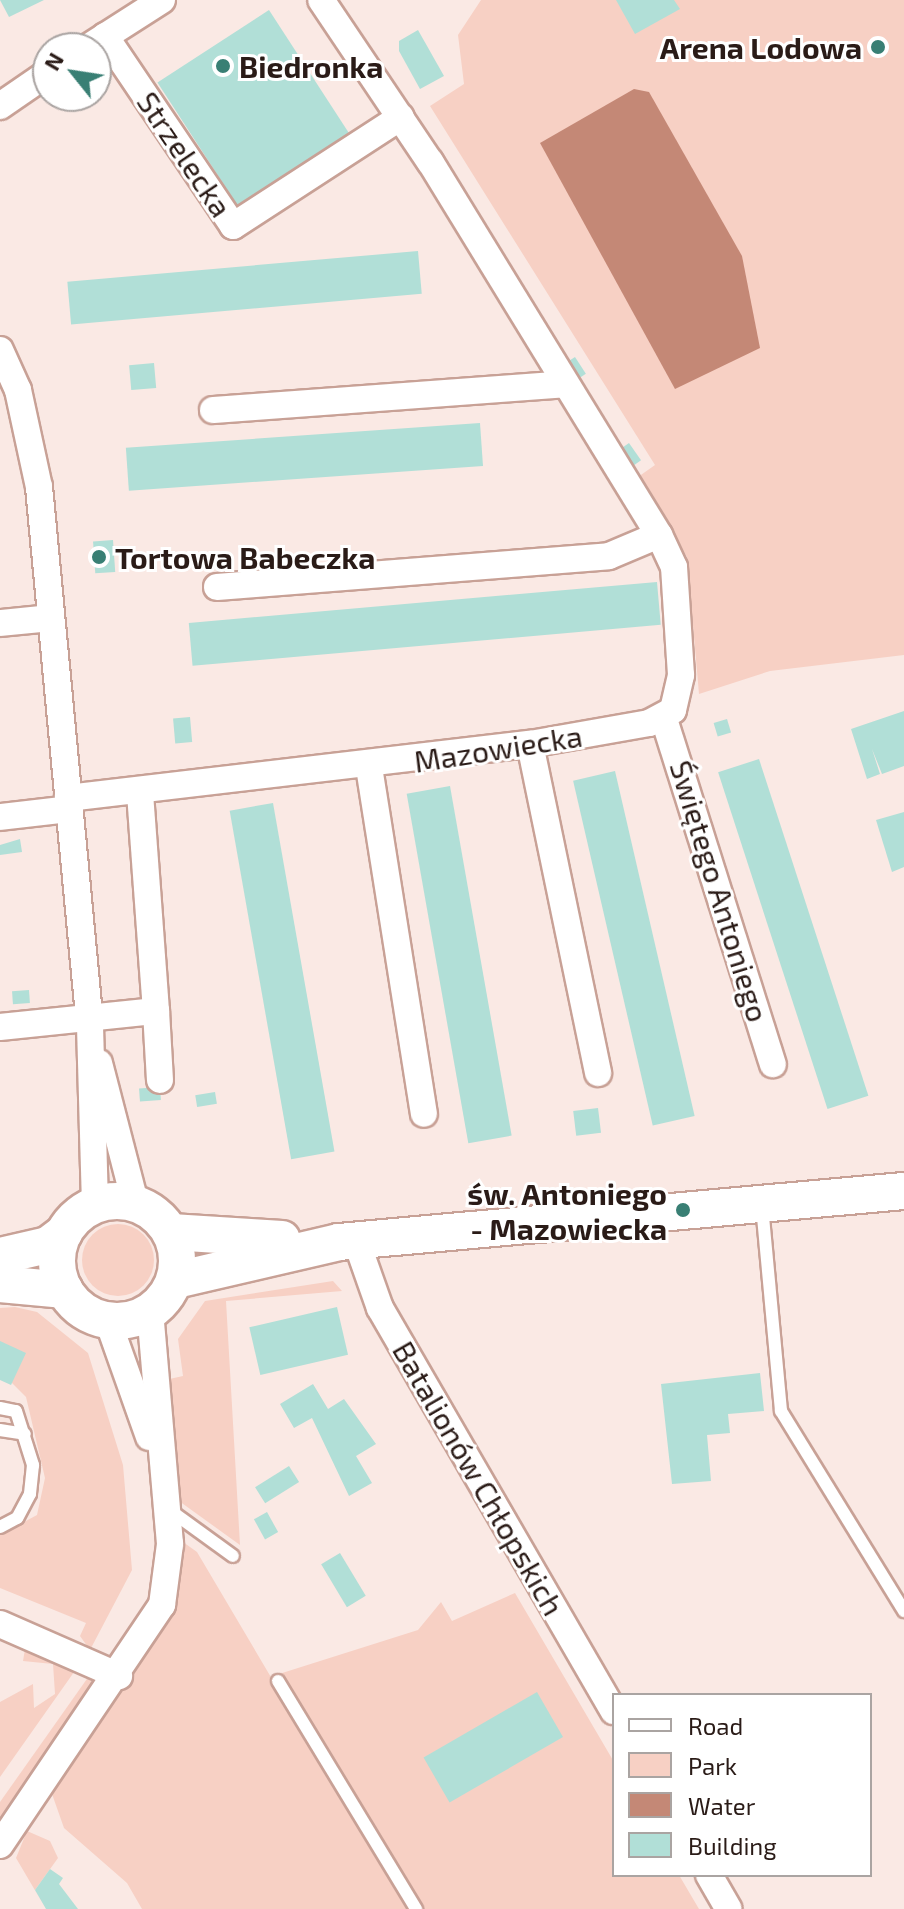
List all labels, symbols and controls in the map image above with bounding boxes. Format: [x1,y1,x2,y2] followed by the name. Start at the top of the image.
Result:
[660,29,862,65] place label: Arena Lodowa
[32,32,112,112] north arrow
[869,38,887,56] marker: Arena Lodowa
[38,48,68,74] text: N
[239,48,383,84] place label: Biedronka
[214,57,232,75] marker: Biedronka
[130,85,240,223] street label: Strzelecka
[115,539,375,575] place label: Tortowa Babeczka
[90,548,108,566] marker: Tortowa Babeczka
[411,717,585,779] street label: Mazowiecka
[663,756,777,1026] street label: Świętego Antoniego
[467,1175,667,1246] place label: św. Antoniego - Mazowiecka
[674,1201,692,1219] marker: św. Antoniego - Mazowiecka
[386,1334,572,1622] street label: Batalionów Chłopskich
[612,1693,872,1877] legend
[688,1711,743,1740] text: Road
[688,1751,737,1780] text: Park
[688,1791,755,1820] text: Water
[688,1831,777,1860] text: Building

